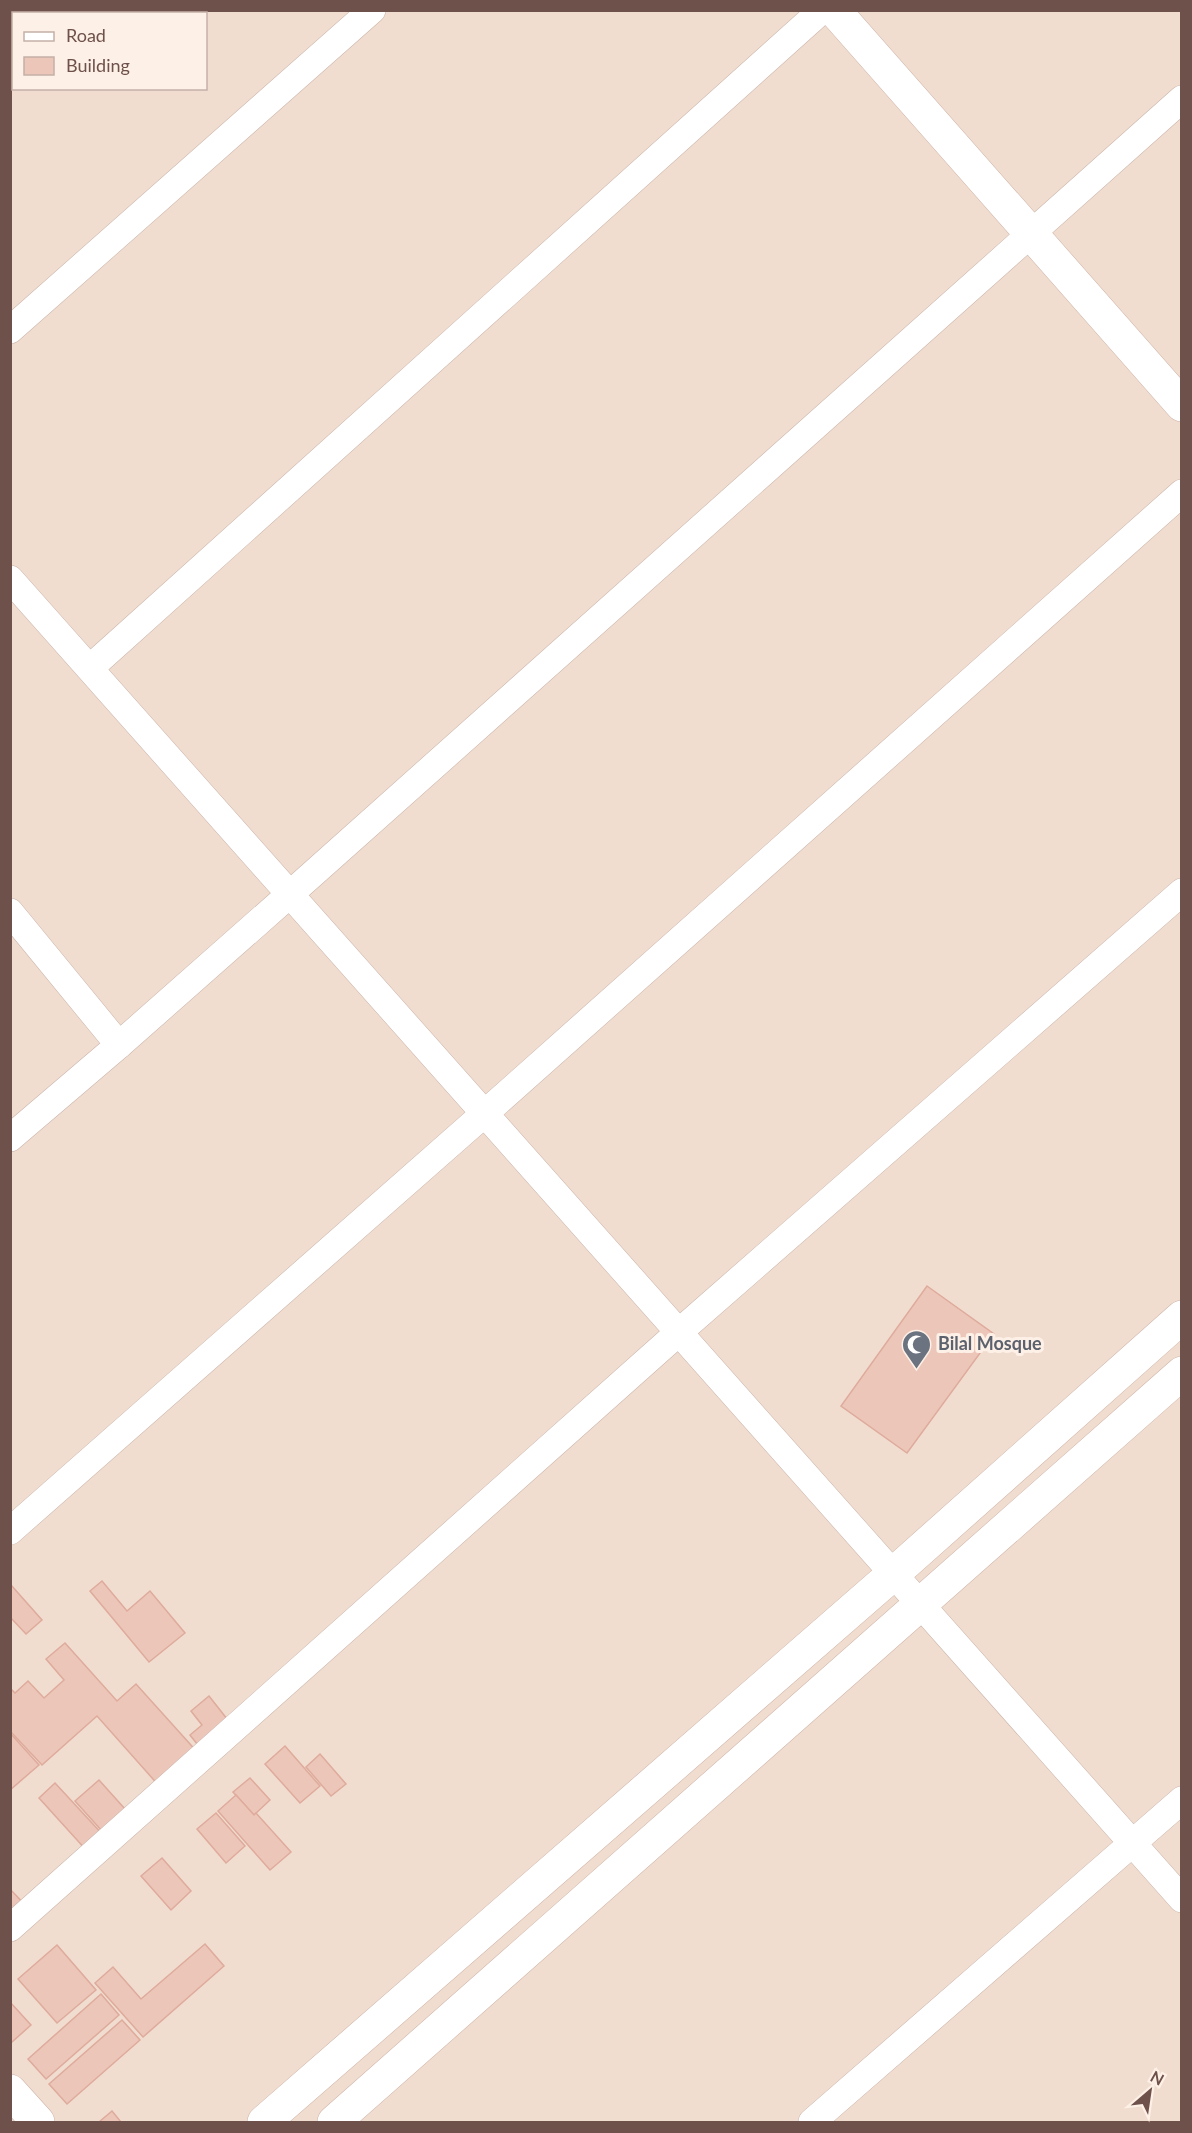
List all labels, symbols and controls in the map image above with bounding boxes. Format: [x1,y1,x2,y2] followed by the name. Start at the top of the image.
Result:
[12,12,207,90] legend
[66,24,106,46] text: Road
[66,54,130,76] text: Building
[901,1328,933,1370] mosque icon: Bilal Mosque
[938,1332,1042,1354] place label: Bilal Mosque
[1120,2061,1180,2121] north arrow
[1148,2066,1168,2089] text: N

